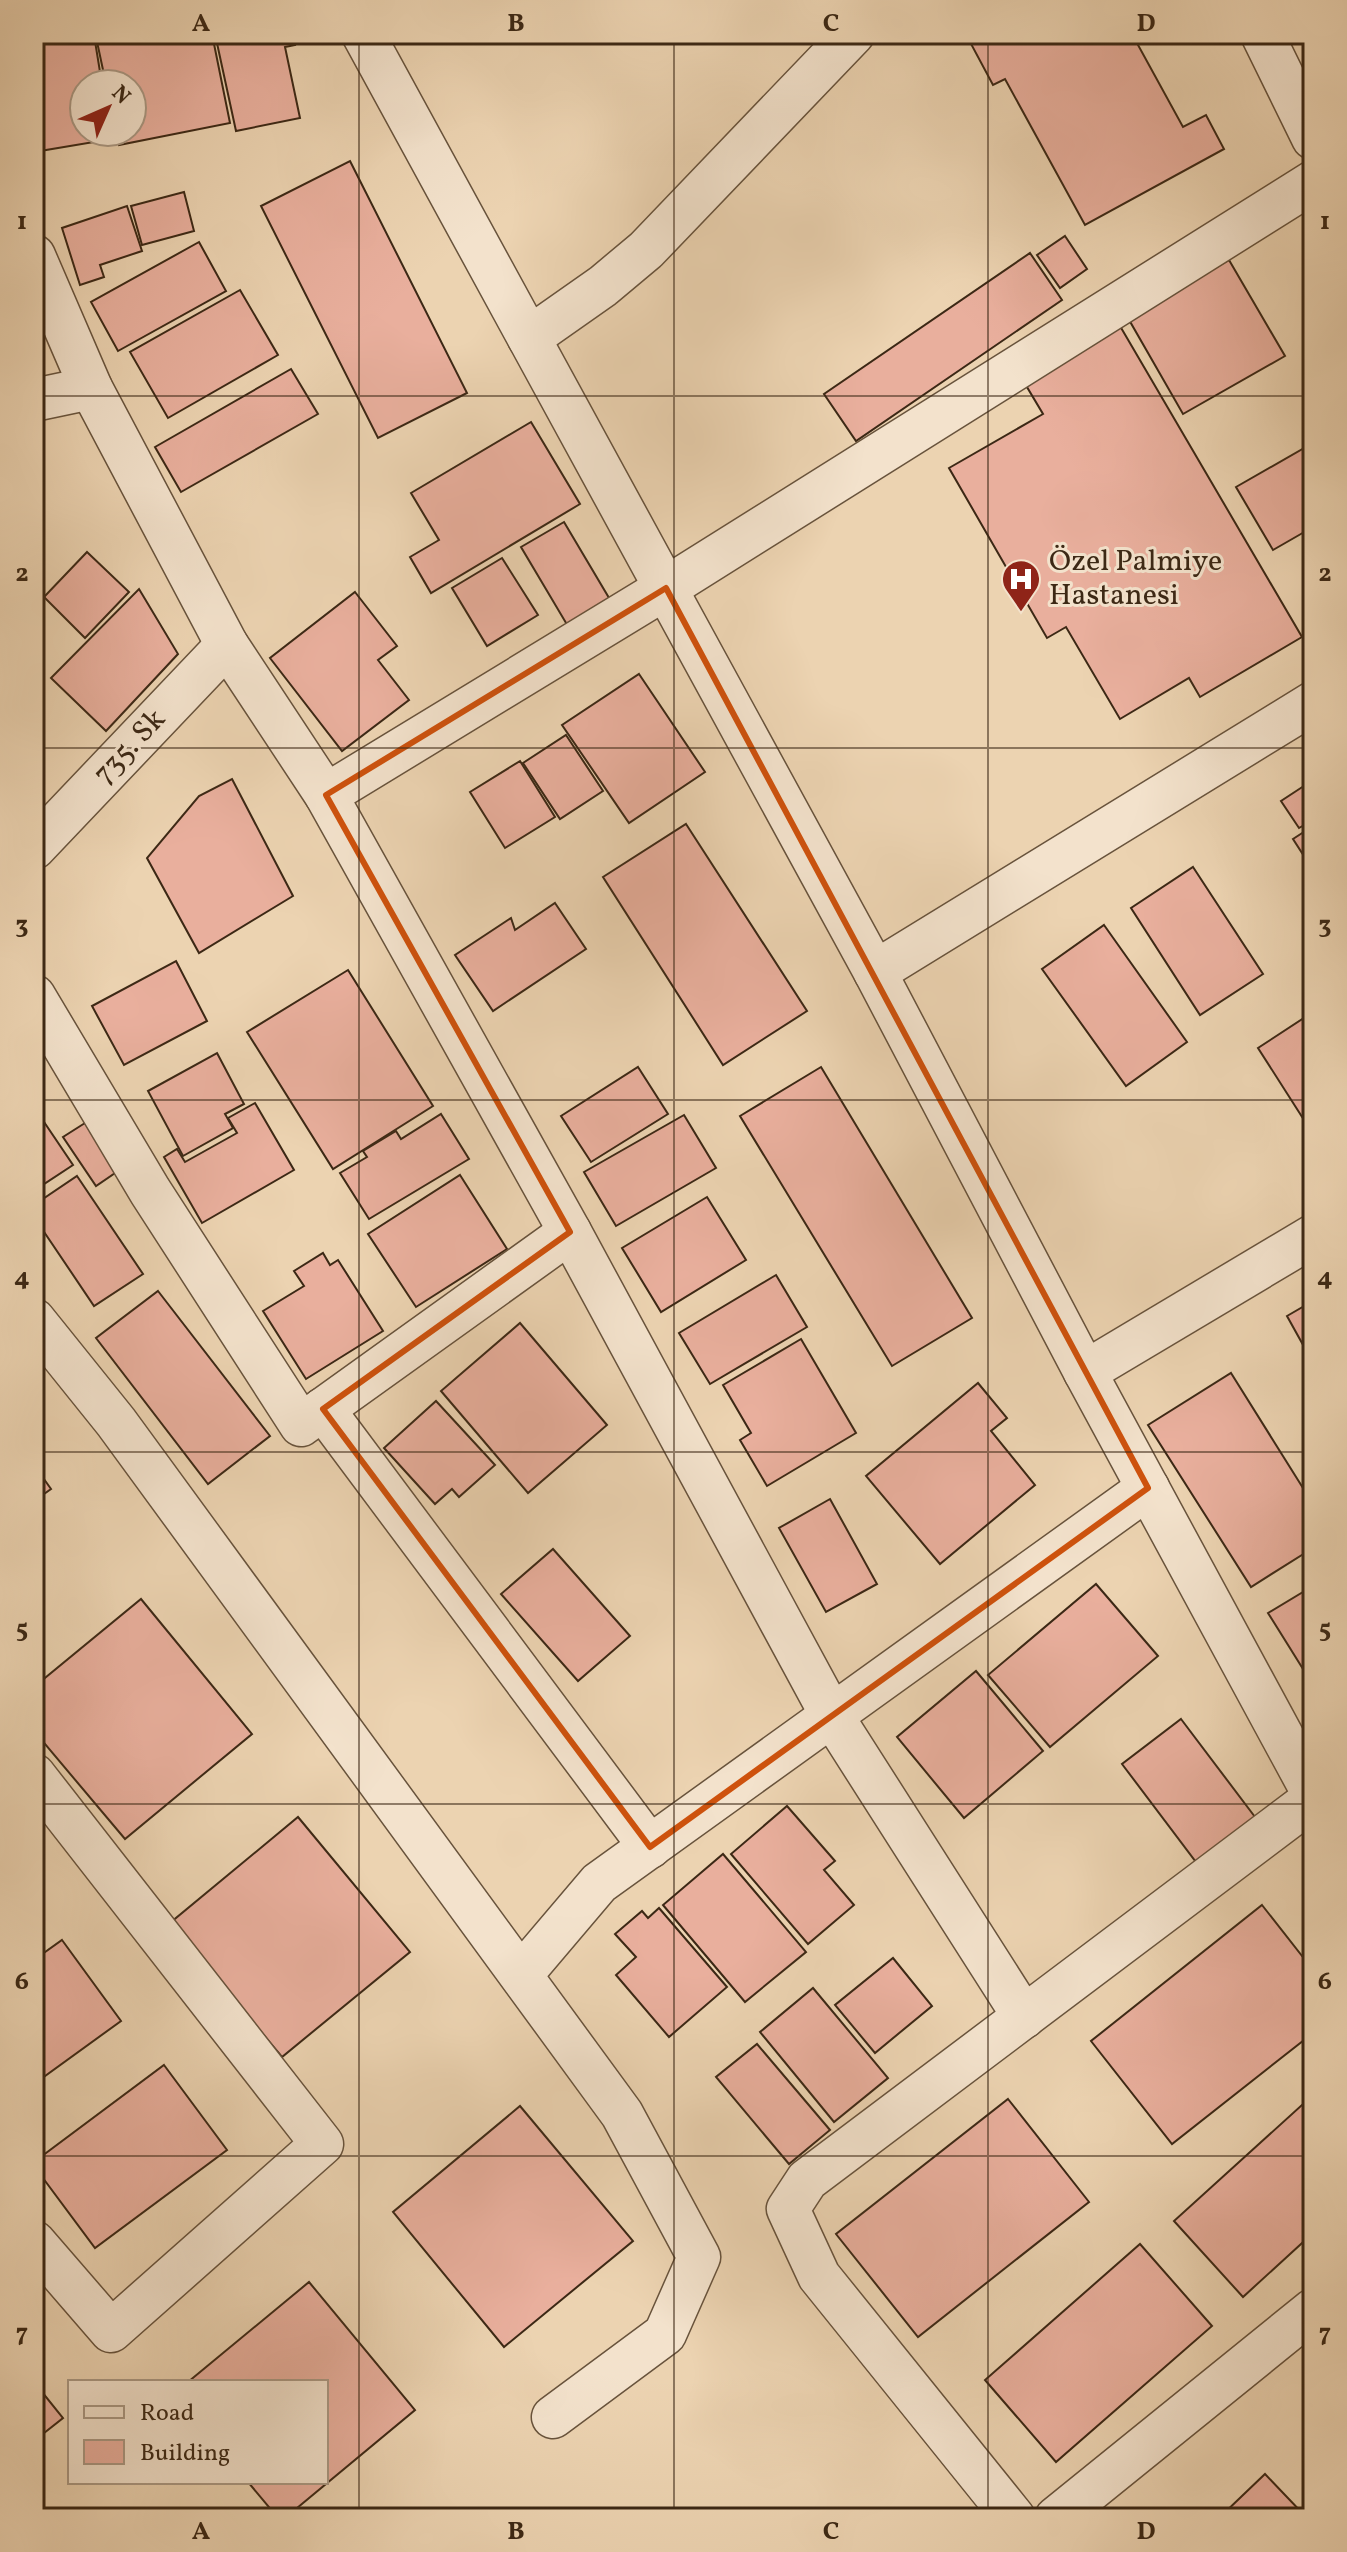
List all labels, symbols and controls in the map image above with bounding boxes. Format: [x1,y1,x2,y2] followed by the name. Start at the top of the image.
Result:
[192,6,211,42] text: A
[507,6,525,42] text: B
[823,6,839,42] text: C
[1136,6,1156,42] text: D
[68,68,148,148] north arrow
[104,79,137,112] text: N
[17,204,27,240] text: 1
[1320,204,1330,240] text: 1
[1049,541,1222,617] place label: Özel Palmiye Hastanesi
[15,556,29,592] text: 2
[1318,556,1332,592] text: 2
[1000,558,1042,613] hospital icon: Özel Palmiye Hastanesi
[84,700,176,794] street label: 735. Sk
[15,908,29,944] text: 3
[1318,908,1332,944] text: 3
[14,1260,30,1296] text: 4
[1317,1260,1333,1296] text: 4
[16,1612,28,1648] text: 5
[1319,1612,1331,1648] text: 5
[15,1964,29,2000] text: 6
[1318,1964,1332,2000] text: 6
[16,2316,28,2352] text: 7
[1319,2316,1331,2352] text: 7
[68,2380,328,2484] legend
[140,2397,194,2431] text: Road
[140,2437,230,2471] text: Building
[192,2514,211,2550] text: A
[507,2514,525,2550] text: B
[823,2514,839,2550] text: C
[1136,2514,1156,2550] text: D

